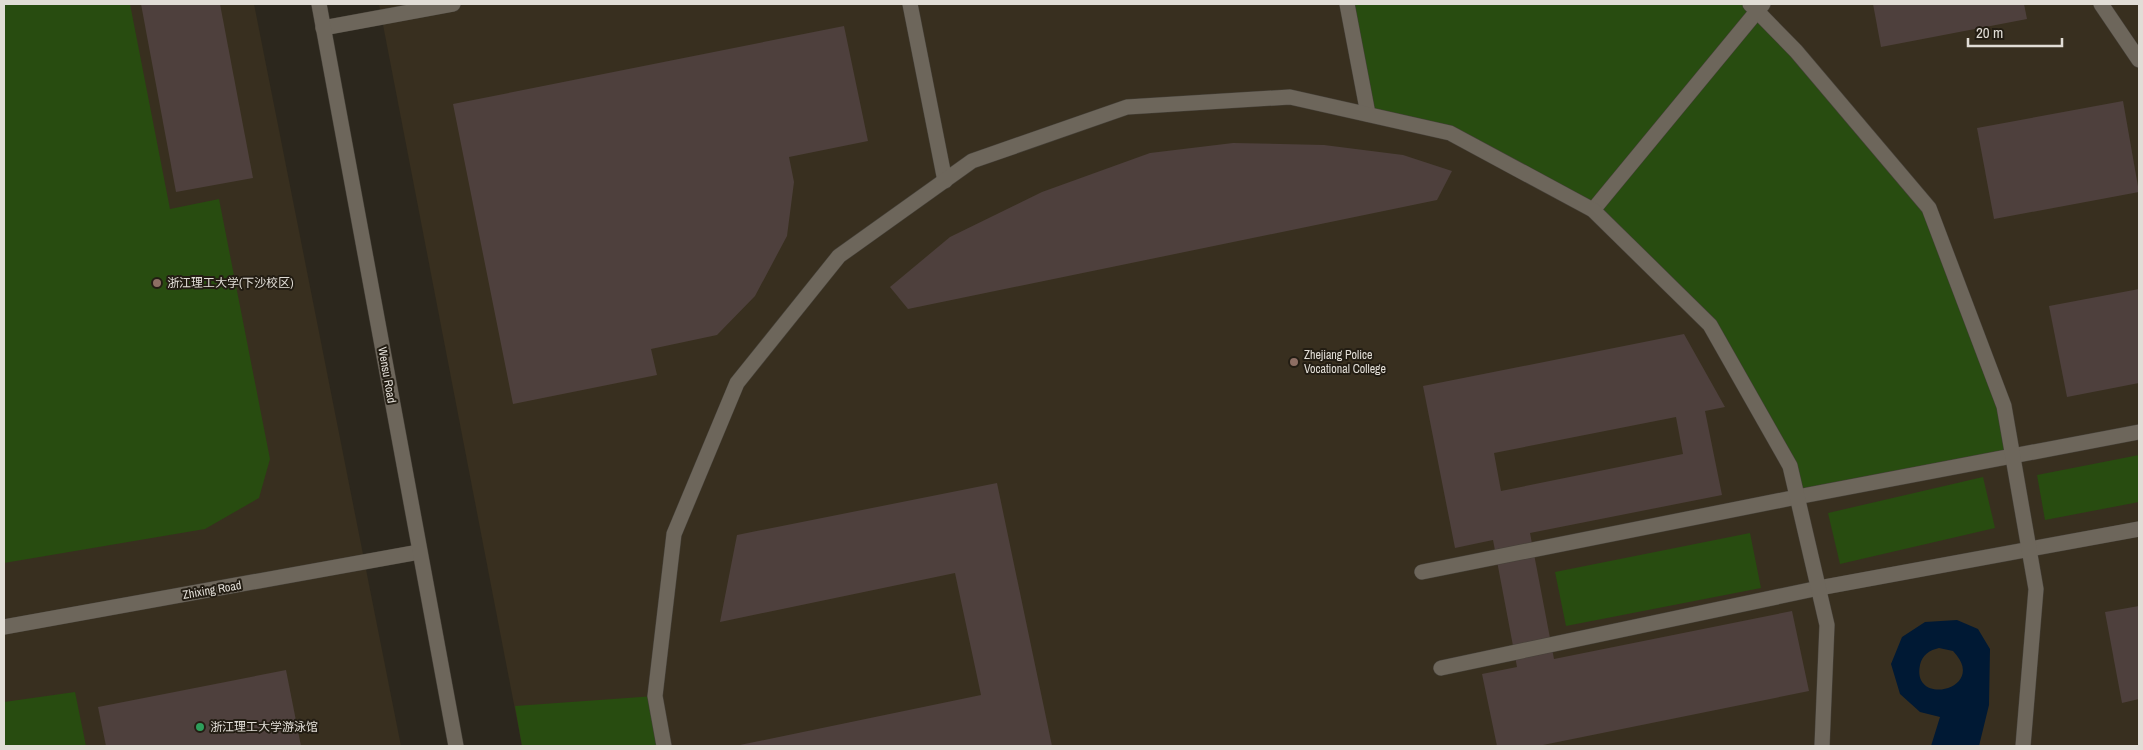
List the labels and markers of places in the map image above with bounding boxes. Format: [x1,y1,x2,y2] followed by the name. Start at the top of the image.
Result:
[167,275,294,291] place label: 浙江理工大学(下沙校区)
[151,277,163,289] marker: 浙江理工大学(下沙校区)
[1304,347,1386,377] place label: Zhejiang Police Vocational College
[1288,356,1300,368] marker: Zhejiang Police Vocational College
[210,719,318,735] place label: 浙江理工大学游泳馆
[194,721,206,733] marker: 浙江理工大学游泳馆

